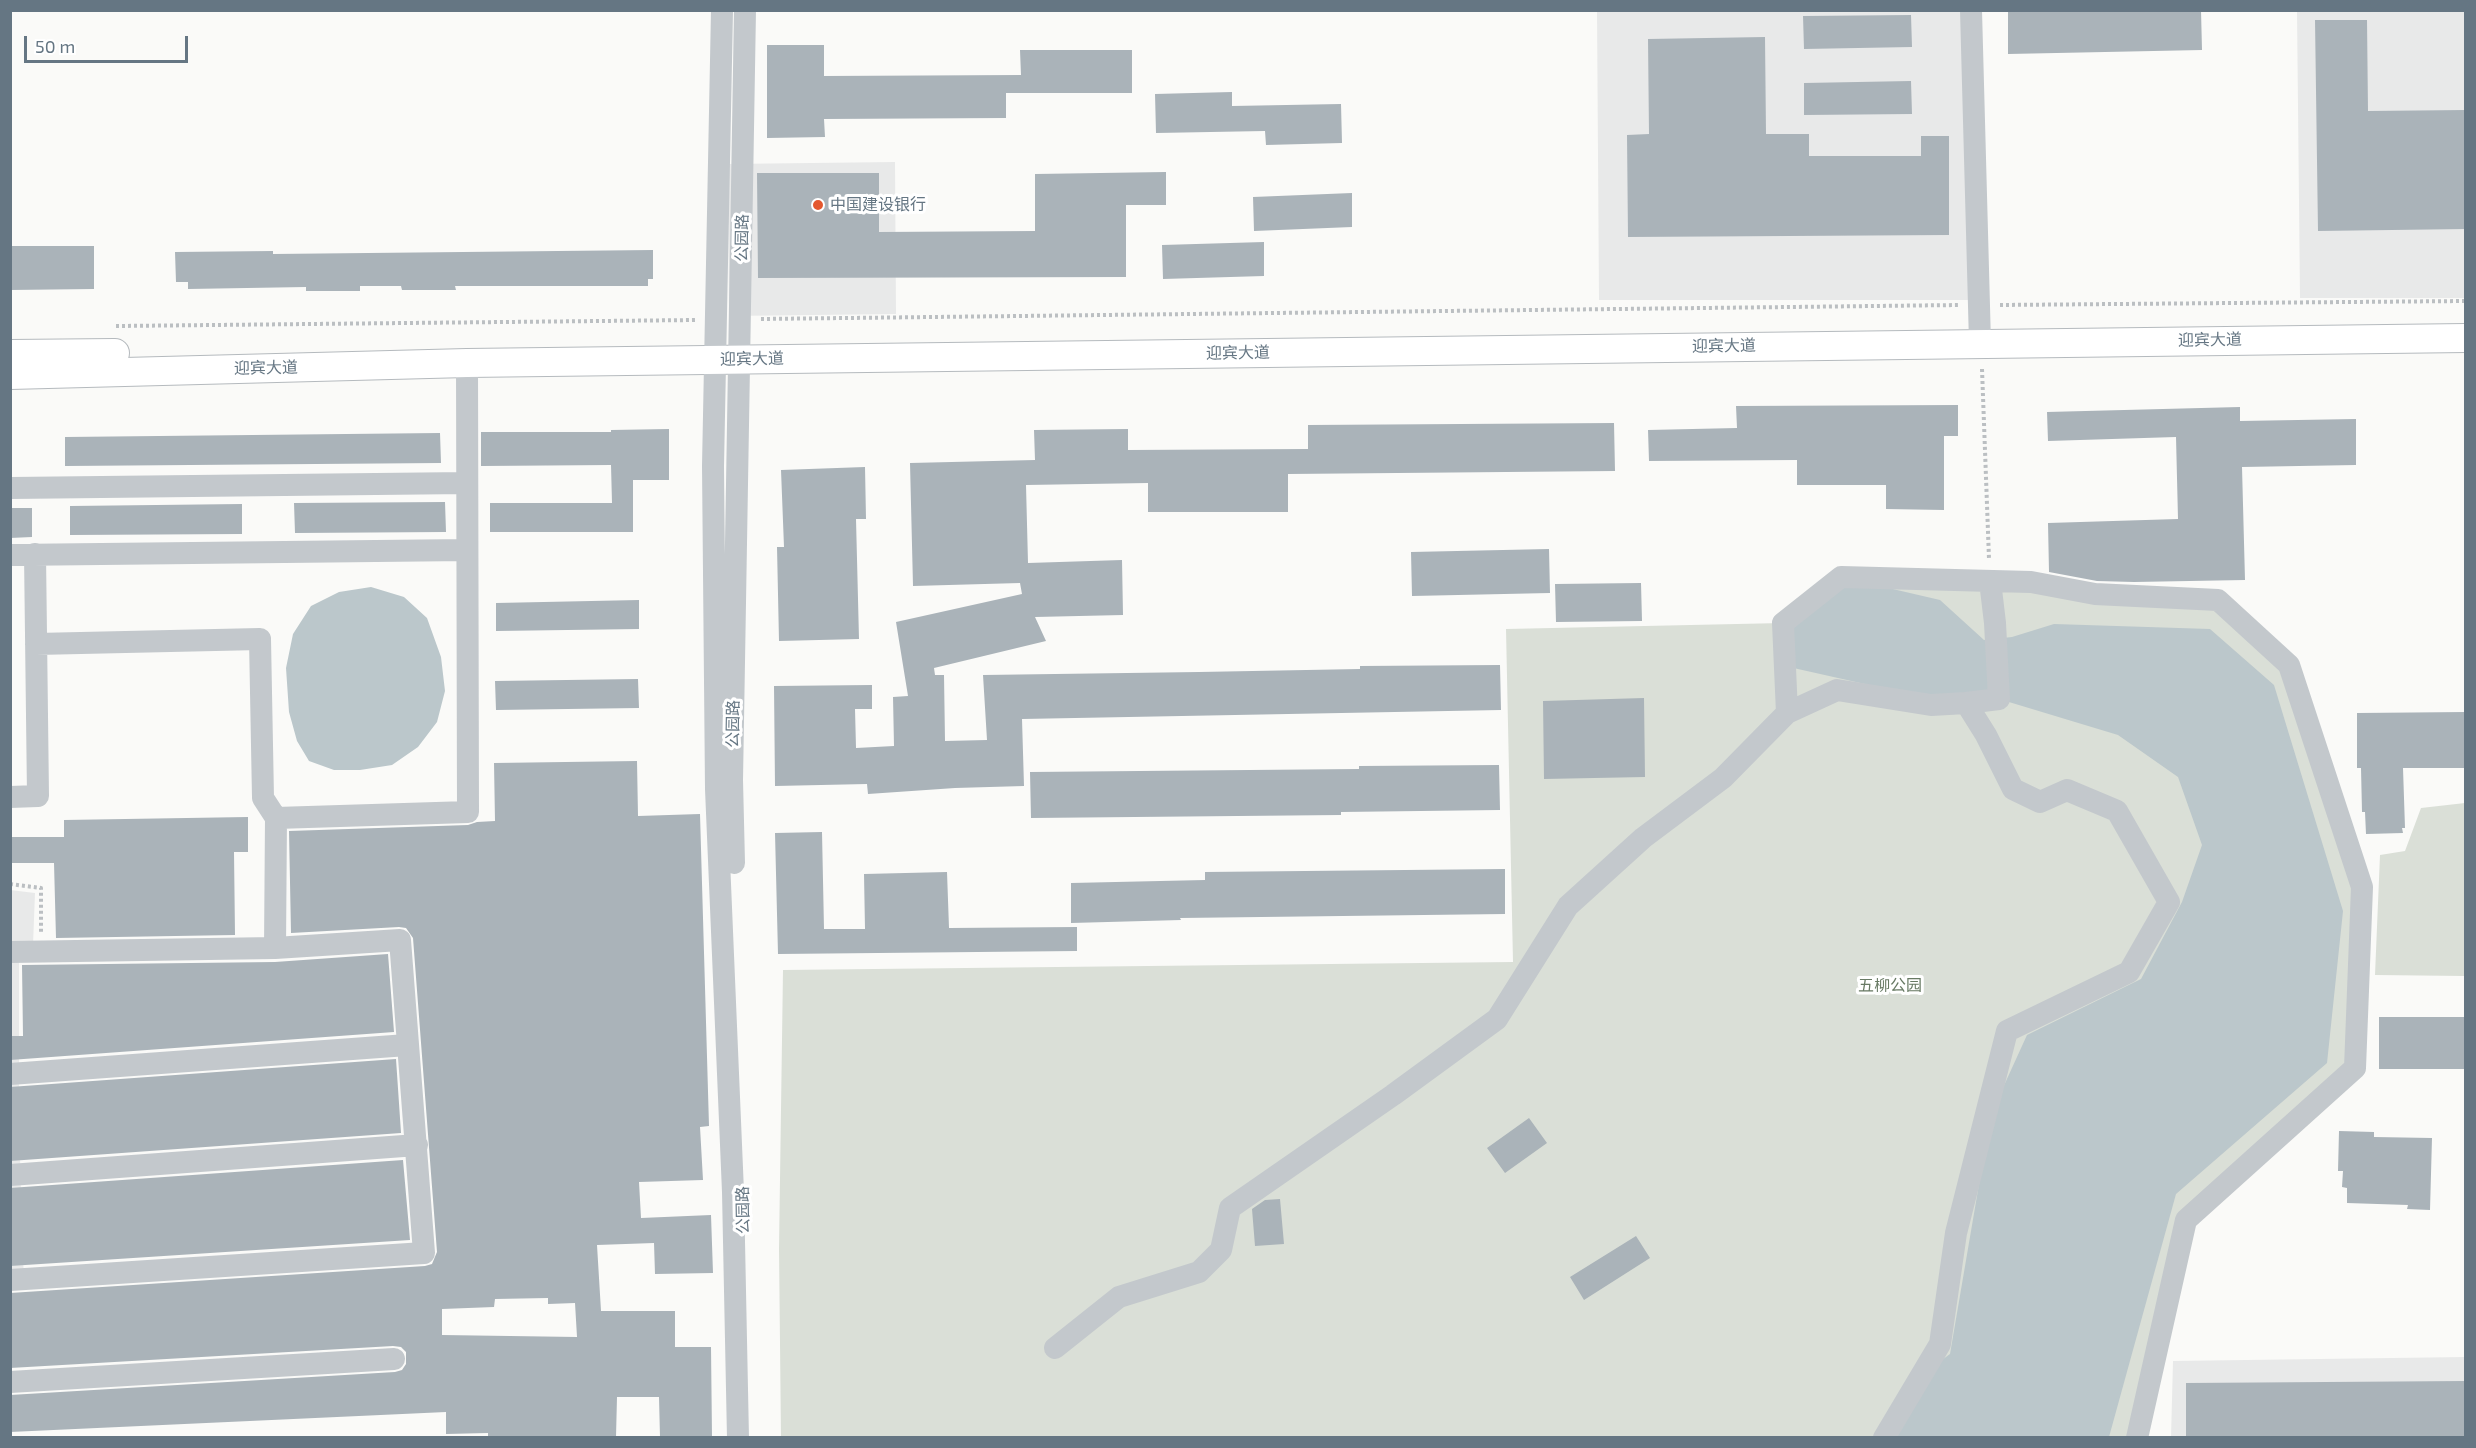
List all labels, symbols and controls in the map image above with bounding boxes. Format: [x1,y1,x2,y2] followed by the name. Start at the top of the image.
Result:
[27,24,190,62] scale bar
[35,35,75,57] text: 50 m
[830,195,926,215] place label: 中国建设银行
[811,198,825,212] marker: 中国建设银行
[732,214,752,262] street label: 公园路
[2178,330,2242,350] street label: 迎宾大道
[1692,336,1756,356] street label: 迎宾大道
[1206,343,1270,363] street label: 迎宾大道
[720,349,784,369] street label: 迎宾大道
[234,358,298,378] street label: 迎宾大道
[723,700,743,748] street label: 公园路
[1858,976,1922,996] park label: 五柳公园
[733,1186,753,1234] street label: 公园路

